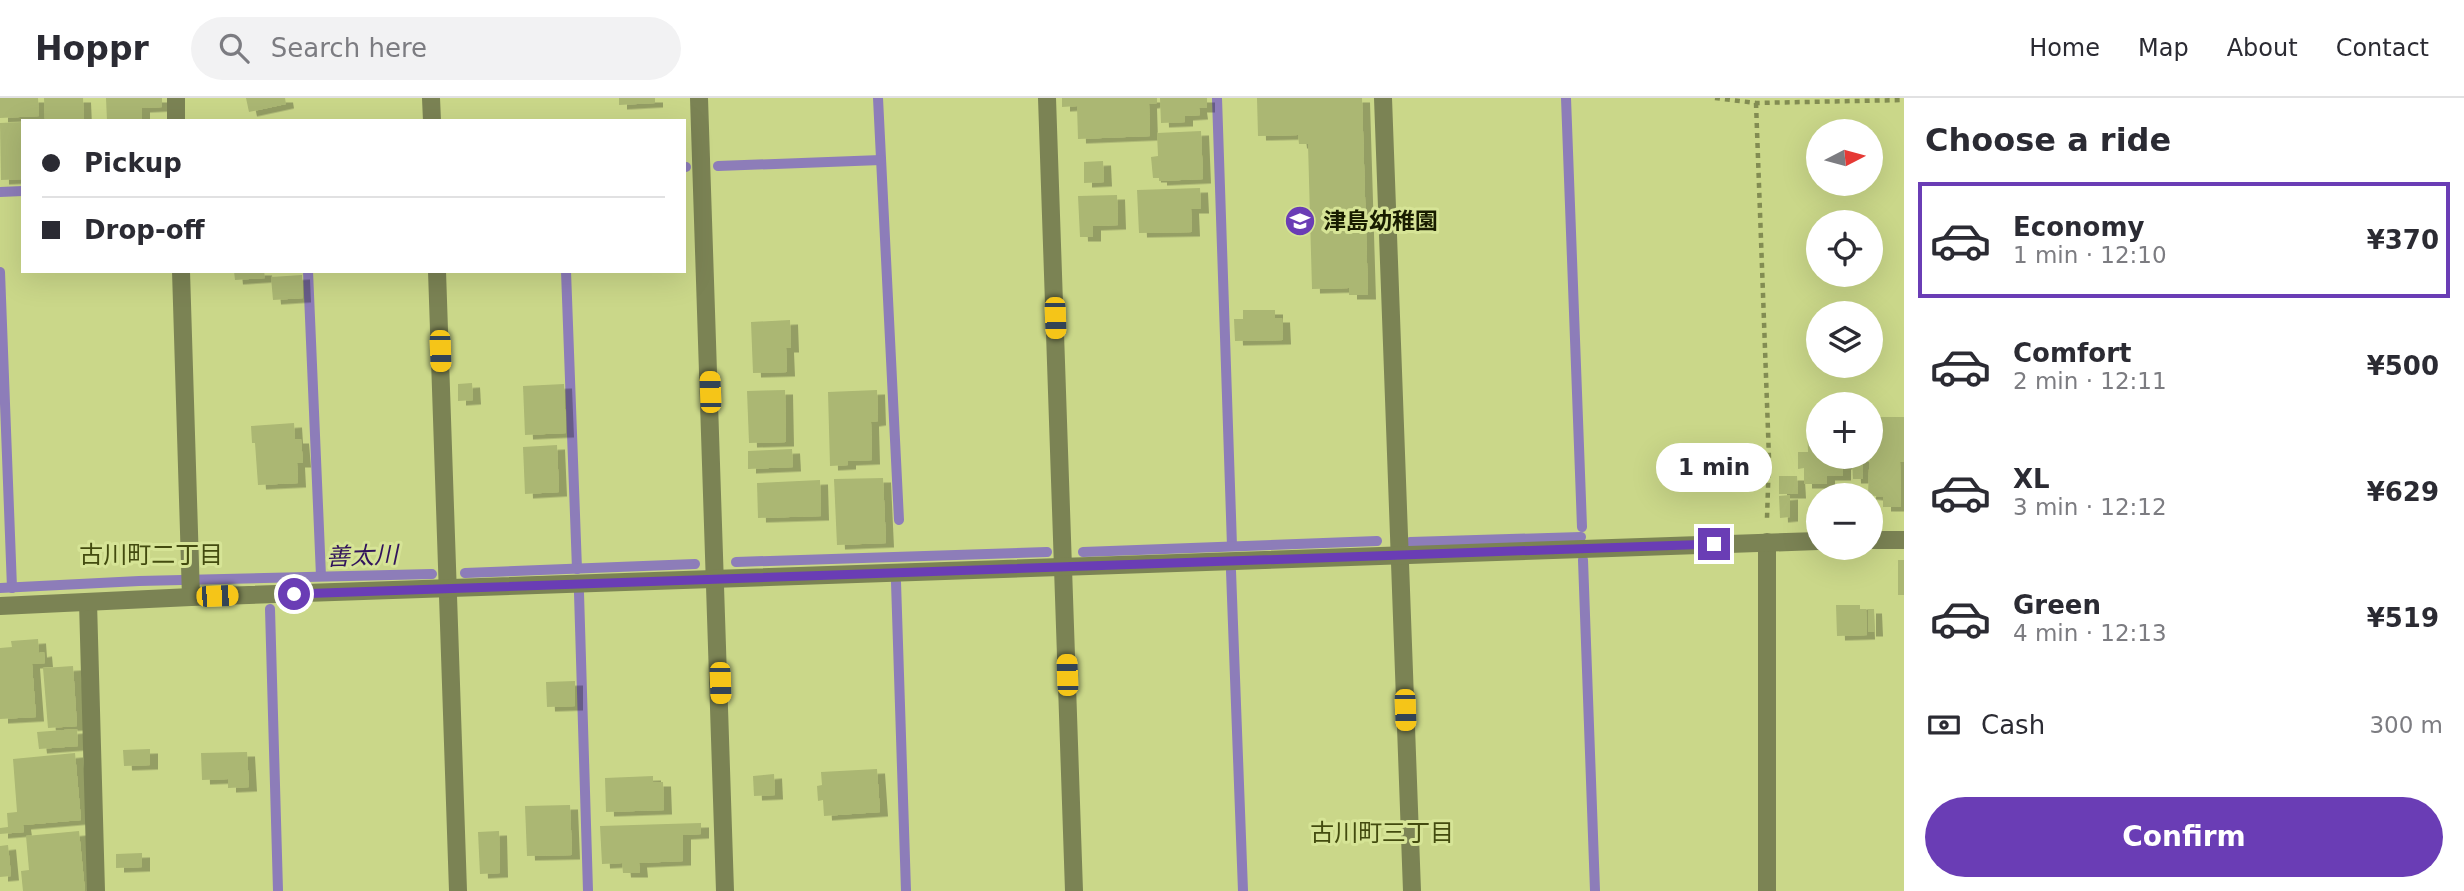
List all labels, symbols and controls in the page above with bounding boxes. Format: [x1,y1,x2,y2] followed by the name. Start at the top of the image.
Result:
[191,17,681,80] search box
[35,29,149,68] text: Hoppr
[215,29,253,67] icon: search
[271,33,427,63] text: Search here
[2029,34,2100,62] text: Home
[2138,34,2189,62] text: Map
[2227,34,2298,62] text: About
[2336,34,2429,62] text: Contact
[1806,119,1883,196] north arrow
[1806,119,1883,560] map controls
[1925,121,2171,159] text: Choose a ride
[84,148,182,178] text: Pickup
[1283,204,1317,238] school or university icon: 津島幼稚園
[1323,208,1438,234] place label: 津島幼稚園
[1929,209,1992,272] icon: car
[1806,210,1883,287] button: locate
[2013,212,2144,242] text: Economy
[84,215,205,245] text: Drop-off
[2367,225,2439,255] text: ¥370
[2013,242,2167,268] text: 1 min · 12:10
[1044,297,1067,339] car
[1806,301,1883,378] button: layers
[429,330,452,372] car
[1929,335,1992,398] icon: car
[2013,338,2131,368] text: Comfort
[2367,351,2439,381] text: ¥500
[2013,368,2167,394] text: 2 min · 12:11
[699,371,722,413] car
[1806,392,1883,469] button: +
[1656,442,1772,492] callout: 1 min
[1678,454,1750,480] text: 1 min
[1929,461,1992,524] icon: car
[2013,464,2050,494] text: XL
[2367,477,2439,507] text: ¥629
[1806,483,1883,560] button: −
[2013,494,2167,520] text: 3 min · 12:12
[1698,528,1730,560] route end
[79,541,223,569] district label: 古川町二丁目
[326,541,401,571] water label: 善太川
[278,578,310,610] route start
[196,585,239,607] car
[1929,587,1992,650] icon: car
[2013,590,2101,620] text: Green
[2367,603,2439,633] text: ¥519
[2013,620,2167,646] text: 4 min · 12:13
[1056,654,1079,696] car
[709,662,732,704] car
[1394,689,1417,731] car
[1925,706,1963,744] icon: cash
[1981,710,2045,740] text: Cash
[2369,712,2443,738] text: 300 m
[1925,797,2443,877] button: Confirm
[1310,819,1454,847] district label: 古川町三丁目

